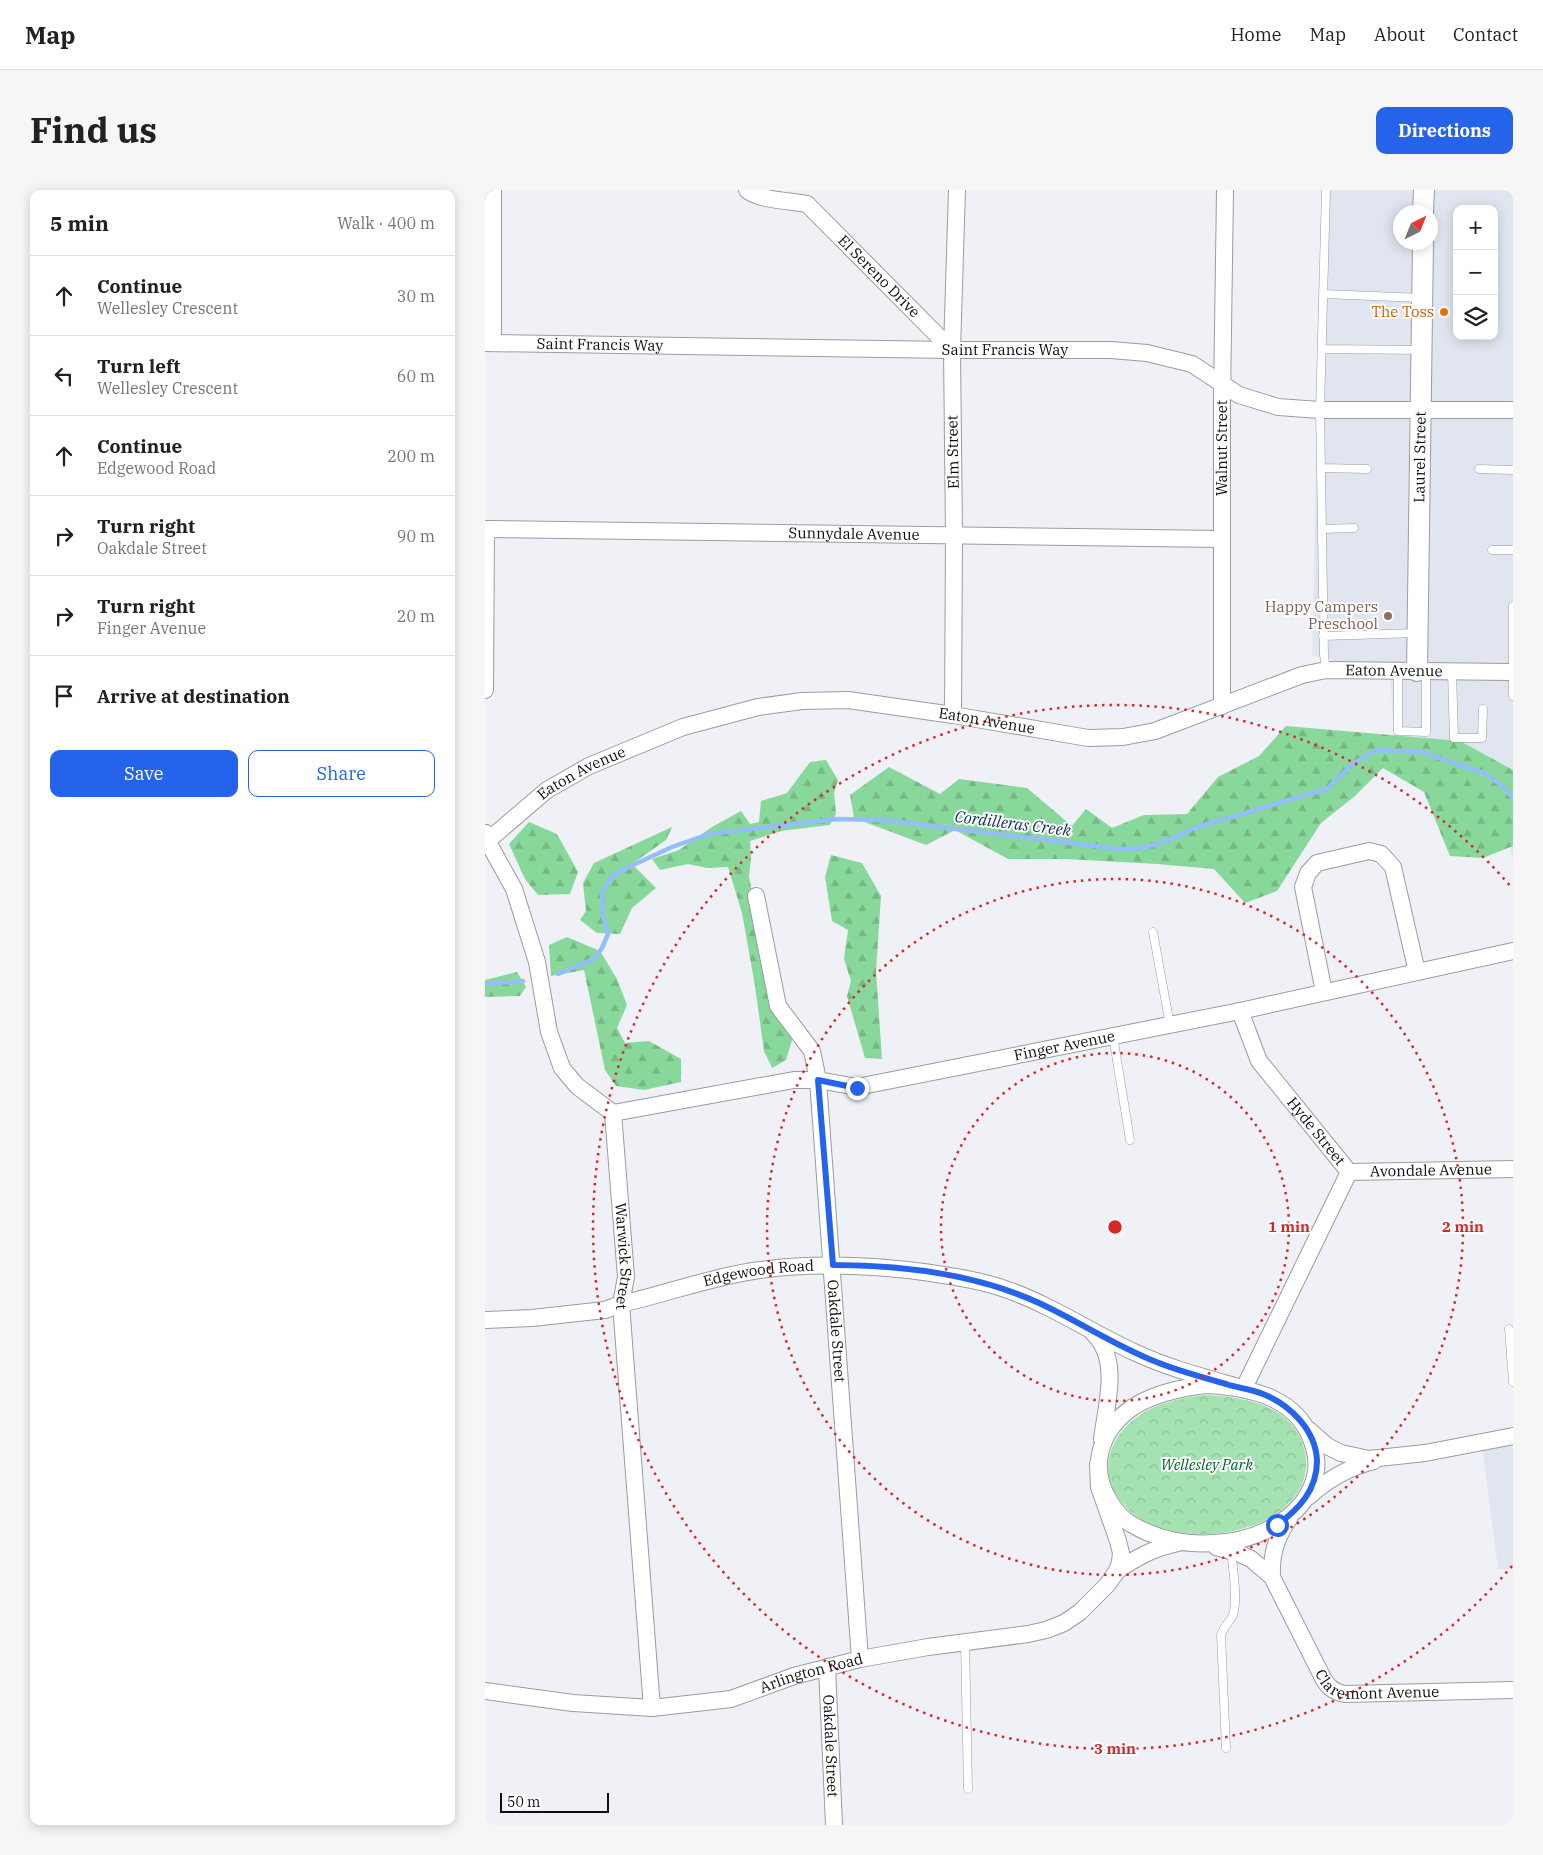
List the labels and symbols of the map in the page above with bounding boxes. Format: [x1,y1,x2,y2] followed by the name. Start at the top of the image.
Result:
[1393,205,1438,250] north arrow
[834,231,924,321] street label: El Sereno Drive
[1371,302,1434,321] place label: The Toss
[1438,306,1450,318] marker: The Toss
[537,334,663,355] street label: Saint Francis Way
[942,340,1068,359] street label: Saint Francis Way
[1212,400,1231,496] street label: Walnut Street
[1409,411,1430,503] street label: Laurel Street
[942,415,963,489] street label: Elm Street
[788,523,920,544] street label: Sunnydale Avenue
[1265,597,1378,633] place label: Happy Campers Preschool
[1382,610,1394,622] marker: Happy Campers Preschool
[1345,660,1443,680] street label: Eaton Avenue
[937,703,1036,738] street label: Eaton Avenue
[533,742,628,803] street label: Eaton Avenue
[954,806,1073,840] water label: Cordilleras Creek
[1012,1026,1116,1065] street label: Finger Avenue
[846,1077,869,1100] route end
[1283,1093,1350,1169] street label: Hyde Street
[1370,1159,1492,1181] street label: Avondale Avenue
[611,1202,636,1310] street label: Warwick Street
[1268,1217,1310,1236] text: 1 min
[1442,1217,1484,1236] text: 2 min
[1106,1218,1124,1236] centre of rings
[701,1256,814,1290] street label: Edgewood Road
[824,1279,850,1383] street label: Oakdale Street
[1161,1455,1253,1474] park label: Wellesley Park
[1266,1514,1289,1537] route start
[757,1649,865,1697] street label: Arlington Road
[1311,1666,1439,1703] street label: Claremont Avenue
[819,1694,843,1798] street label: Oakdale Street
[1094,1739,1136,1758] text: 3 min
[500,1790,609,1813] scale bar

